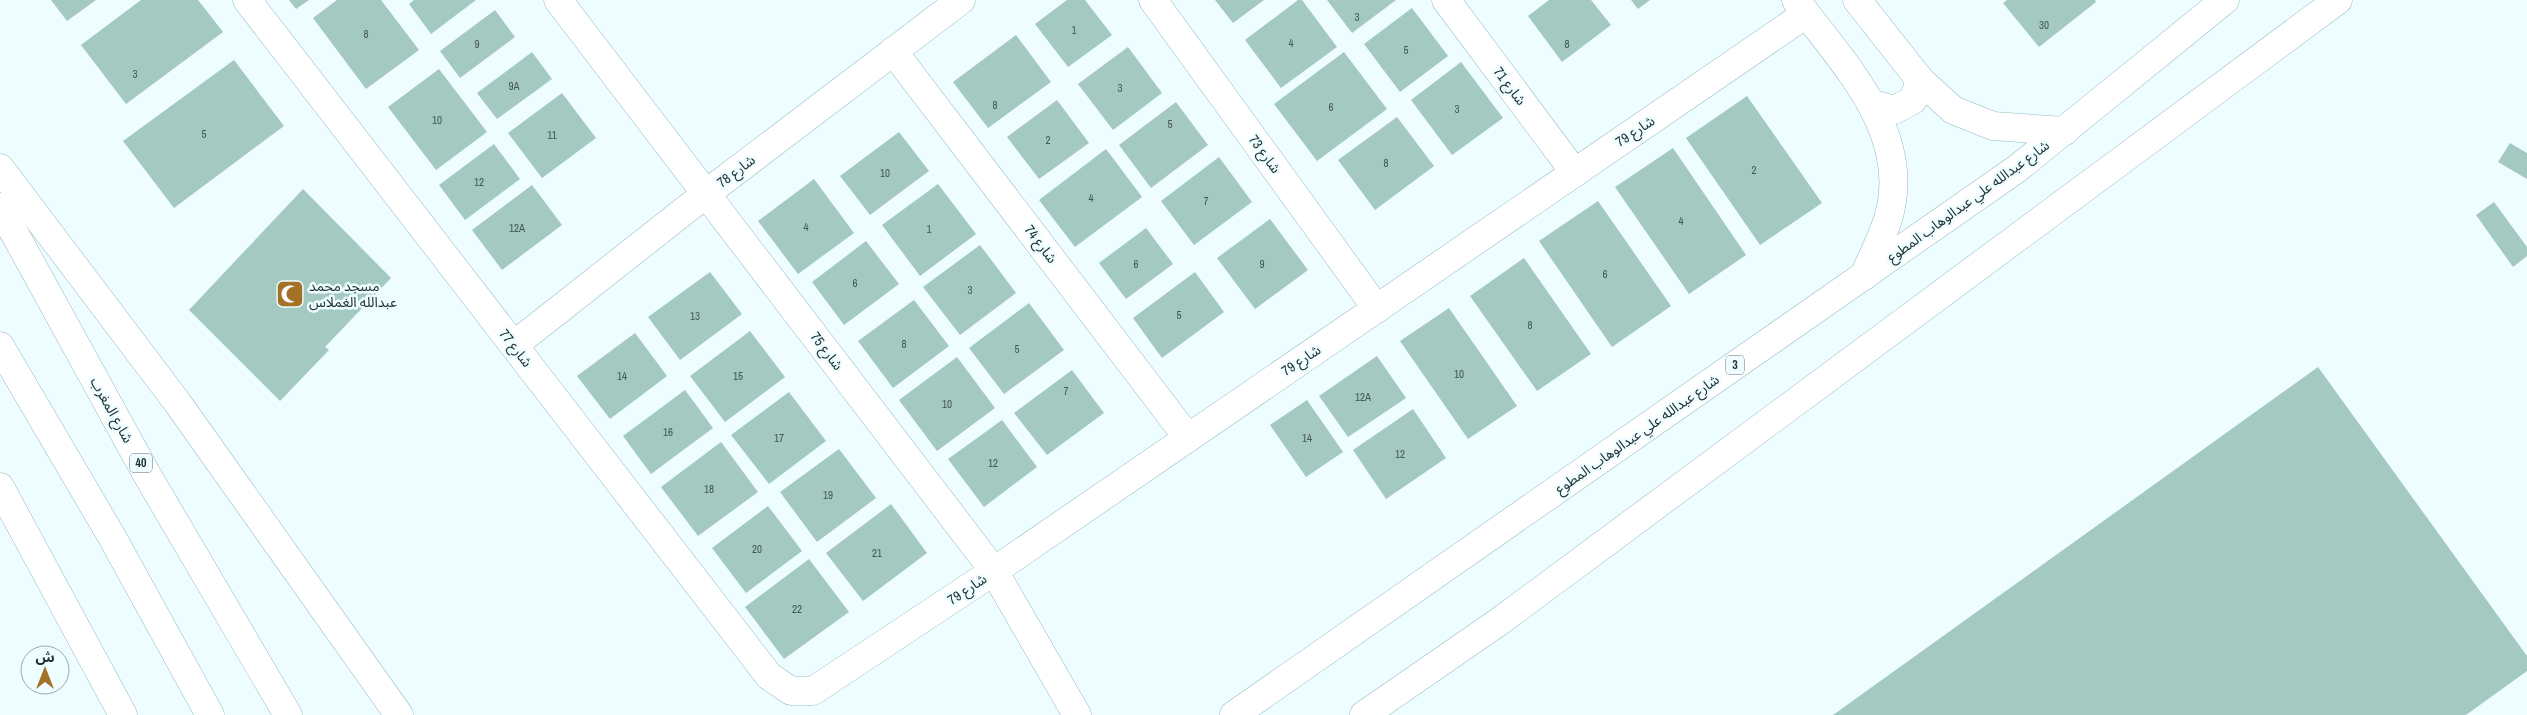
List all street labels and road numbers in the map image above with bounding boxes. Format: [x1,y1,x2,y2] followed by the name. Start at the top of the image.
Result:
[1488,63,1530,110] street label: شارع 71
[1612,111,1659,152] street label: شارع 79
[1243,131,1285,178] street label: شارع 73
[1883,136,2054,268] street label: شارع عبدالله علي عبدالوهاب المطوع
[713,151,760,193] street label: شارع 78
[1019,221,1061,268] street label: شارع 74
[494,325,536,372] street label: شارع 77
[805,328,847,375] street label: شارع 75
[1278,340,1325,381] street label: شارع 79
[1726,356,1744,374] road number: 3
[1551,370,1724,500] street label: شارع عبدالله علي عبدالوهاب المطوع
[85,374,137,447] street label: شارع المغرب
[130,453,152,472] road number: 40
[944,569,991,610] street label: شارع 79

